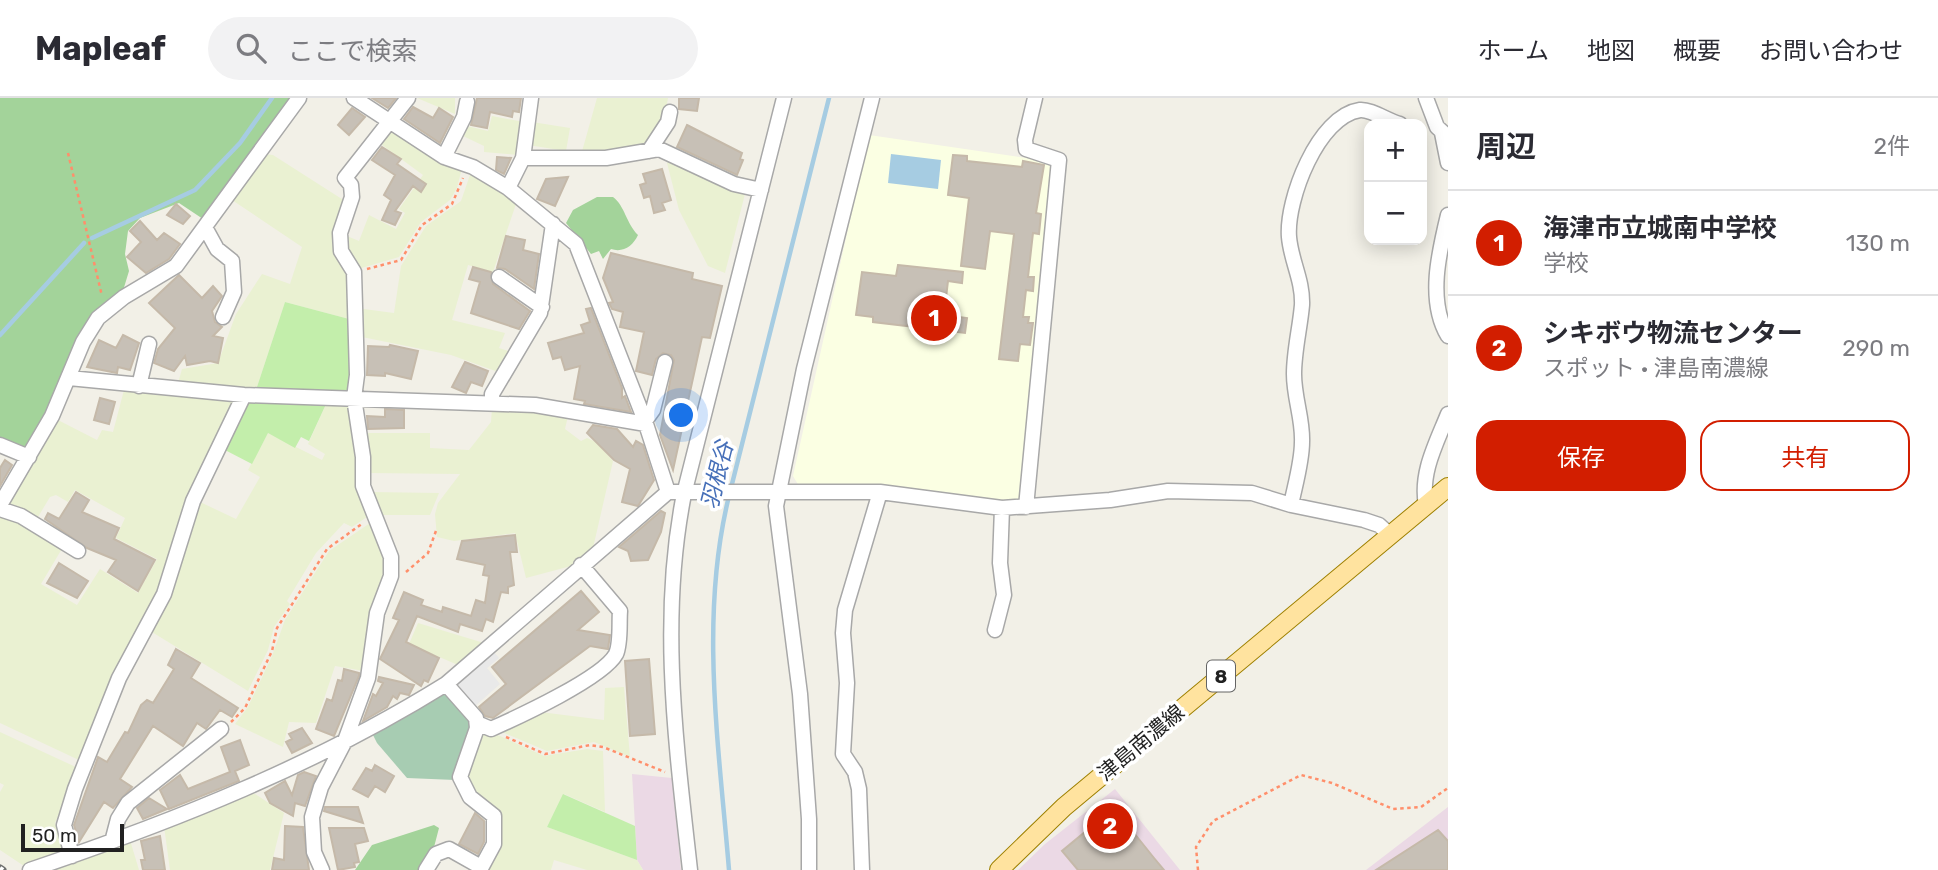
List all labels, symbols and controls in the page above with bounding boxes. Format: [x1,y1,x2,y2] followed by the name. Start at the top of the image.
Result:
[208,17,698,80] search box
[35,29,166,68] text: Mapleaf
[232,29,270,67] icon: search
[288,36,418,67] text: ここで検索
[1478,37,1549,65] text: ホーム
[1587,37,1635,65] text: 地図
[1673,37,1721,65] text: 概要
[1759,37,1903,65] text: お問い合わせ
[1364,119,1427,245] map controls
[1364,119,1427,182] button: +
[1476,129,1536,165] text: 周辺
[1873,132,1910,160] text: 2件
[1364,182,1427,245] button: −
[1543,213,1777,244] text: 海津市立城南中学校
[1493,229,1505,257] text: 1
[1846,229,1910,257] text: 130 m
[1543,249,1589,277] text: 学校
[911,292,957,344] pin: 1
[1543,318,1803,349] text: シキボウ物流センター
[1492,334,1506,362] text: 2
[1842,334,1910,362] text: 290 m
[1543,354,1769,382] text: スポット · 津島南濃線
[664,398,698,432] your location
[1476,420,1686,491] button: 保存
[1700,420,1910,491] button: 共有
[695,436,739,512] water label: 羽根谷
[1207,660,1235,692] road number: 8
[1092,699,1189,786] street label: 津島南濃線
[1087,800,1133,852] pin: 2
[21,821,124,853] scale bar
[32,824,77,847] text: 50 m

